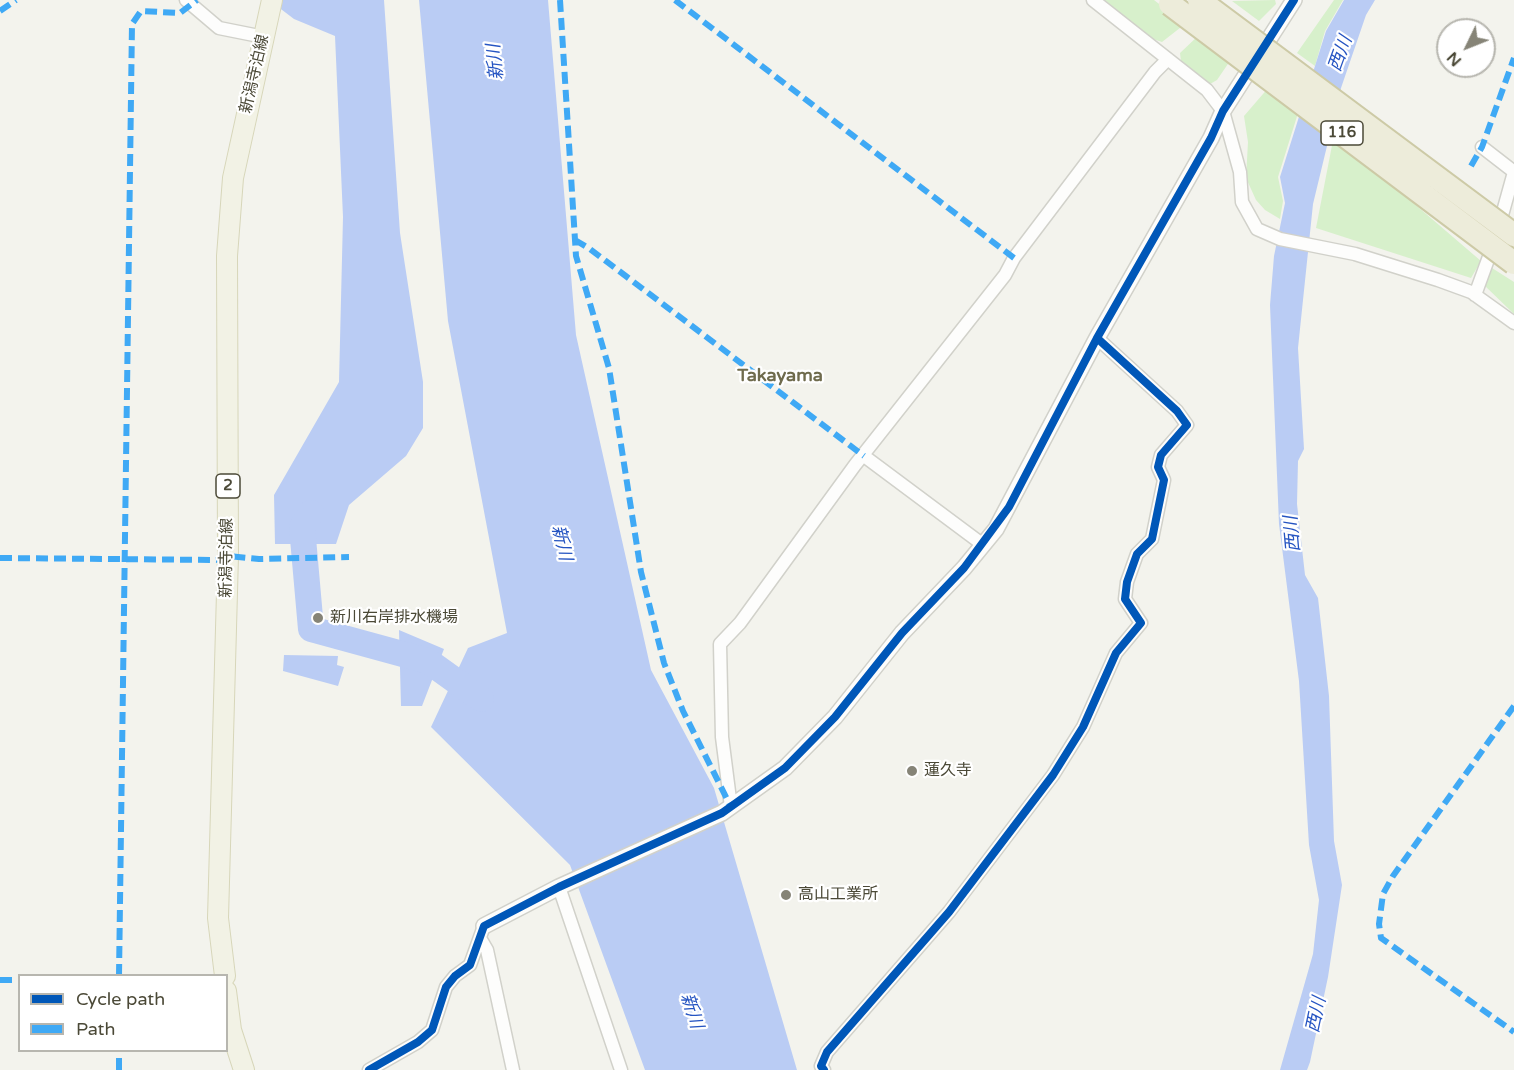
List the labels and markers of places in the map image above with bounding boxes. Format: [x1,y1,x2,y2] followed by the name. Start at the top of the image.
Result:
[330,608,458,628] place label: 新川右岸排水機場
[311,611,325,625] marker: 新川右岸排水機場
[924,761,972,781] place label: 蓮久寺
[905,764,919,778] marker: 蓮久寺
[798,885,878,905] place label: 高山工業所
[779,888,793,902] marker: 高山工業所

